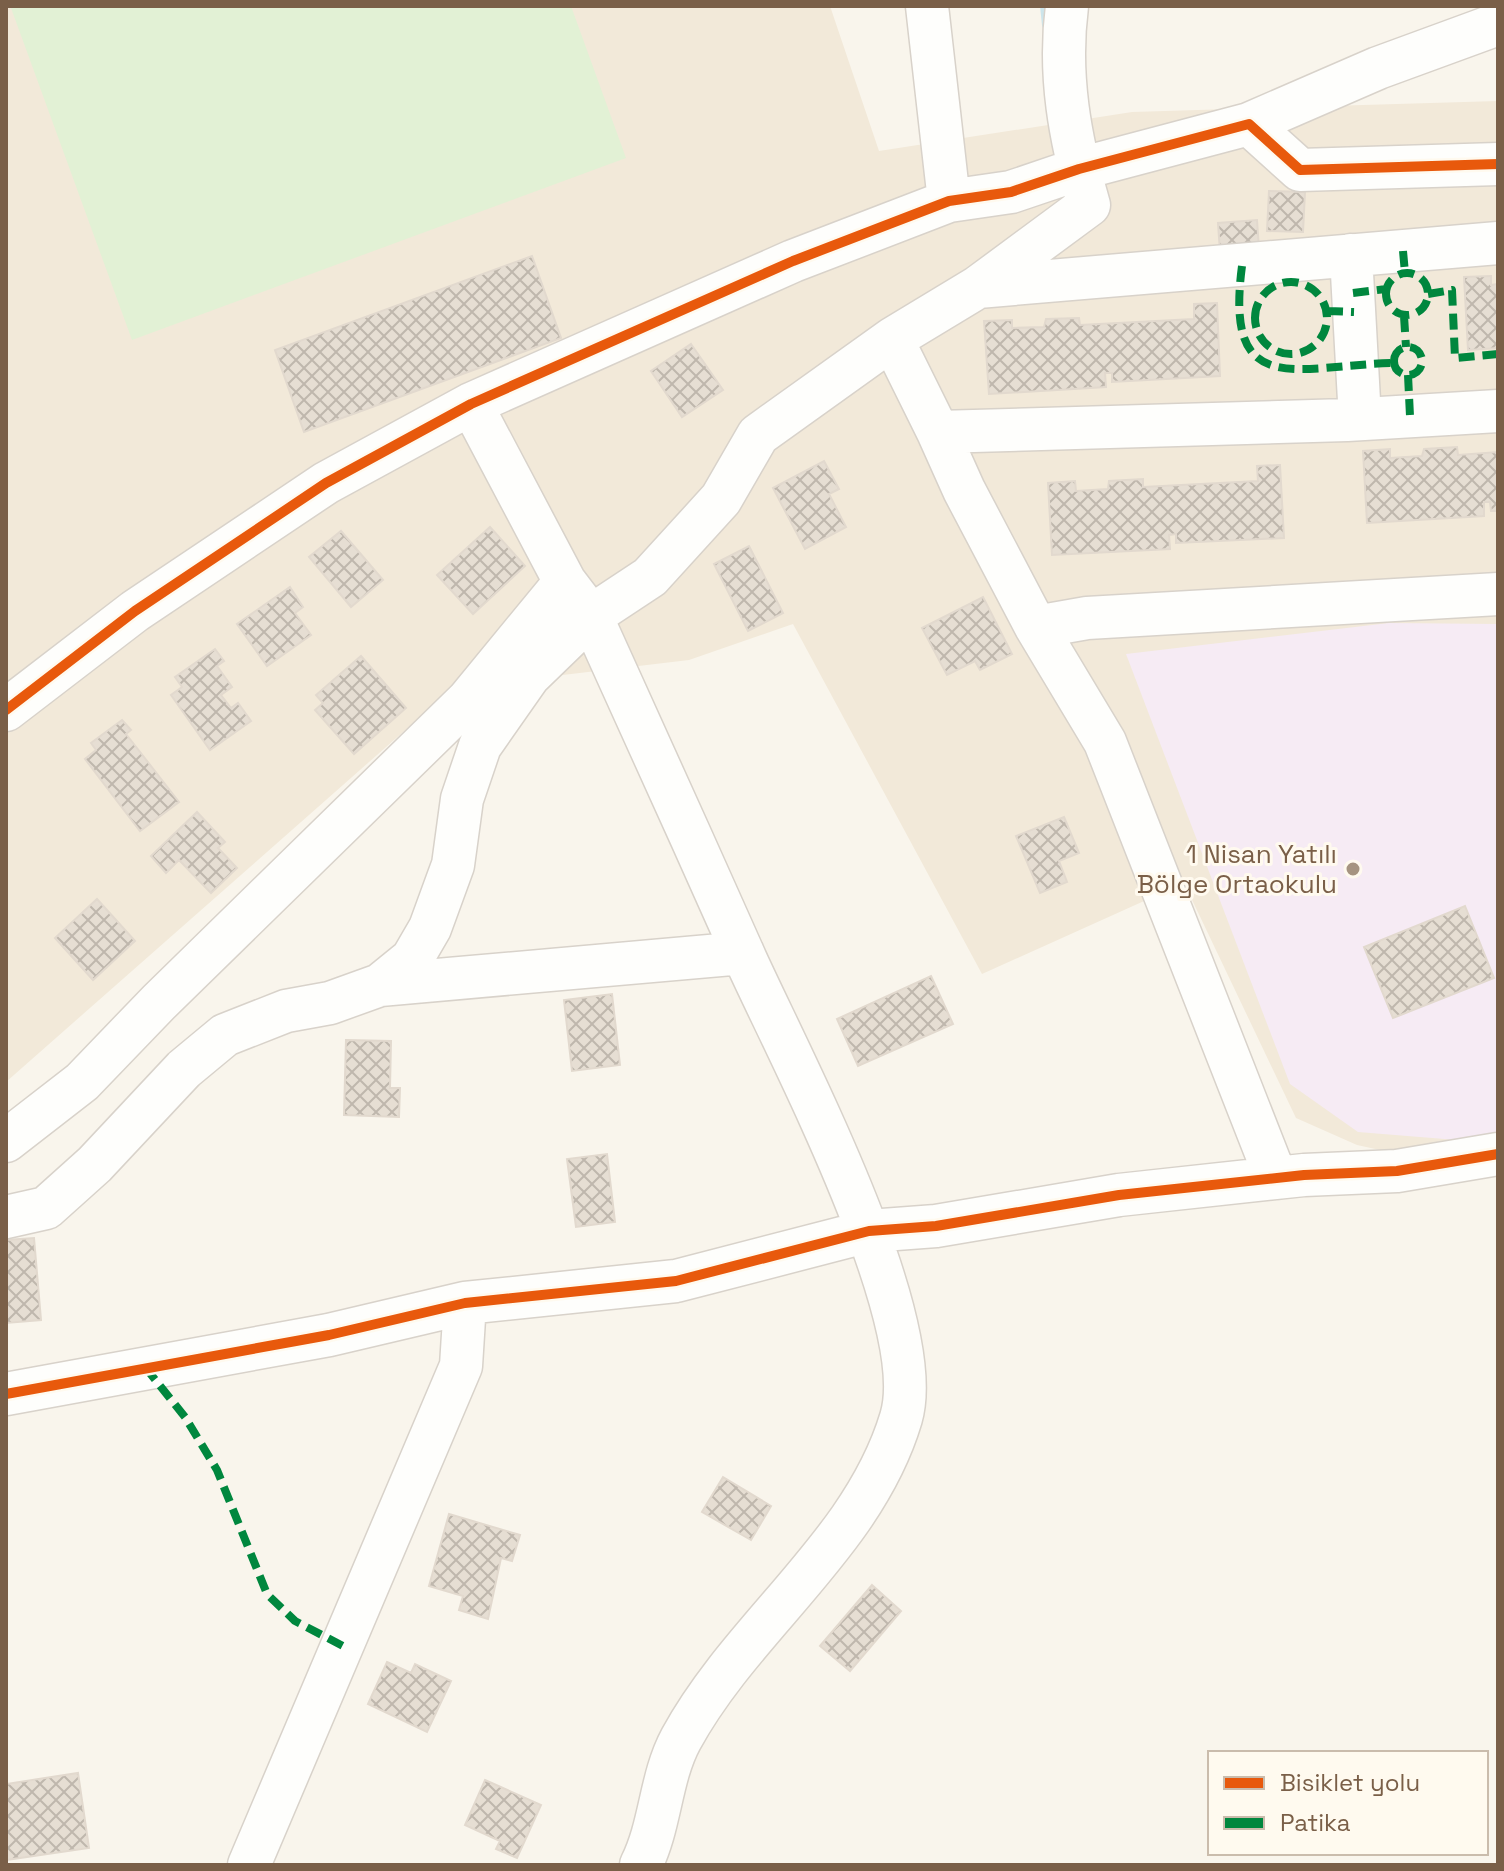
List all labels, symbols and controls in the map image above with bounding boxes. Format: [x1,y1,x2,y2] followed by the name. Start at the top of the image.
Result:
[1137,837,1337,901] place label: 1 Nisan Yatılı Bölge Ortaokulu
[1344,860,1362,878] marker: 1 Nisan Yatılı Bölge Ortaokulu
[1208,1751,1488,1855] legend
[1280,1767,1420,1798] text: Bisiklet yolu
[1280,1807,1351,1838] text: Patika

